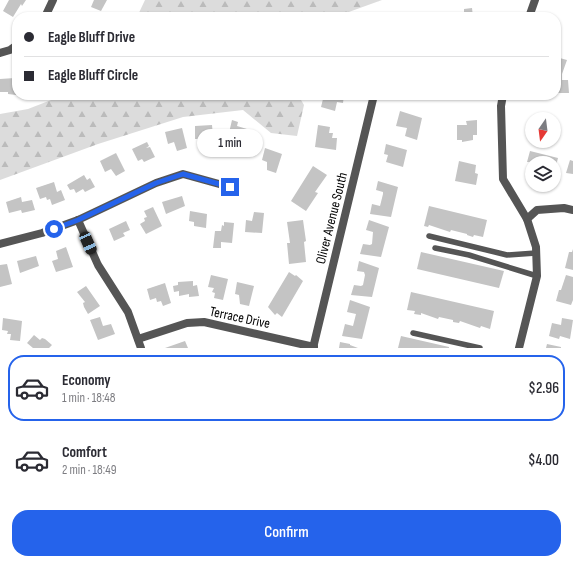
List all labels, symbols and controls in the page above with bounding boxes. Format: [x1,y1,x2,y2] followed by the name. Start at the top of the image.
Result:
[48,28,135,47] text: Eagle Bluff Drive
[48,66,138,85] text: Eagle Bluff Circle
[525,112,561,148] north arrow
[525,112,561,192] map controls
[197,129,263,157] callout: 1 min
[218,135,242,151] text: 1 min
[525,156,561,192] button: layers
[312,170,351,266] street label: Oliver Avenue South
[221,178,239,196] route end
[45,220,63,238] route start
[78,230,98,256] car
[208,303,272,332] street label: Terrace Drive
[14,370,50,406] icon: car
[62,371,111,390] text: Economy
[528,379,559,398] text: $2.96
[62,390,116,406] text: 1 min · 18:48
[14,442,50,478] icon: car
[62,443,107,462] text: Comfort
[528,451,559,470] text: $4.00
[62,462,116,478] text: 2 min · 18:49
[12,510,561,556] button: Confirm

